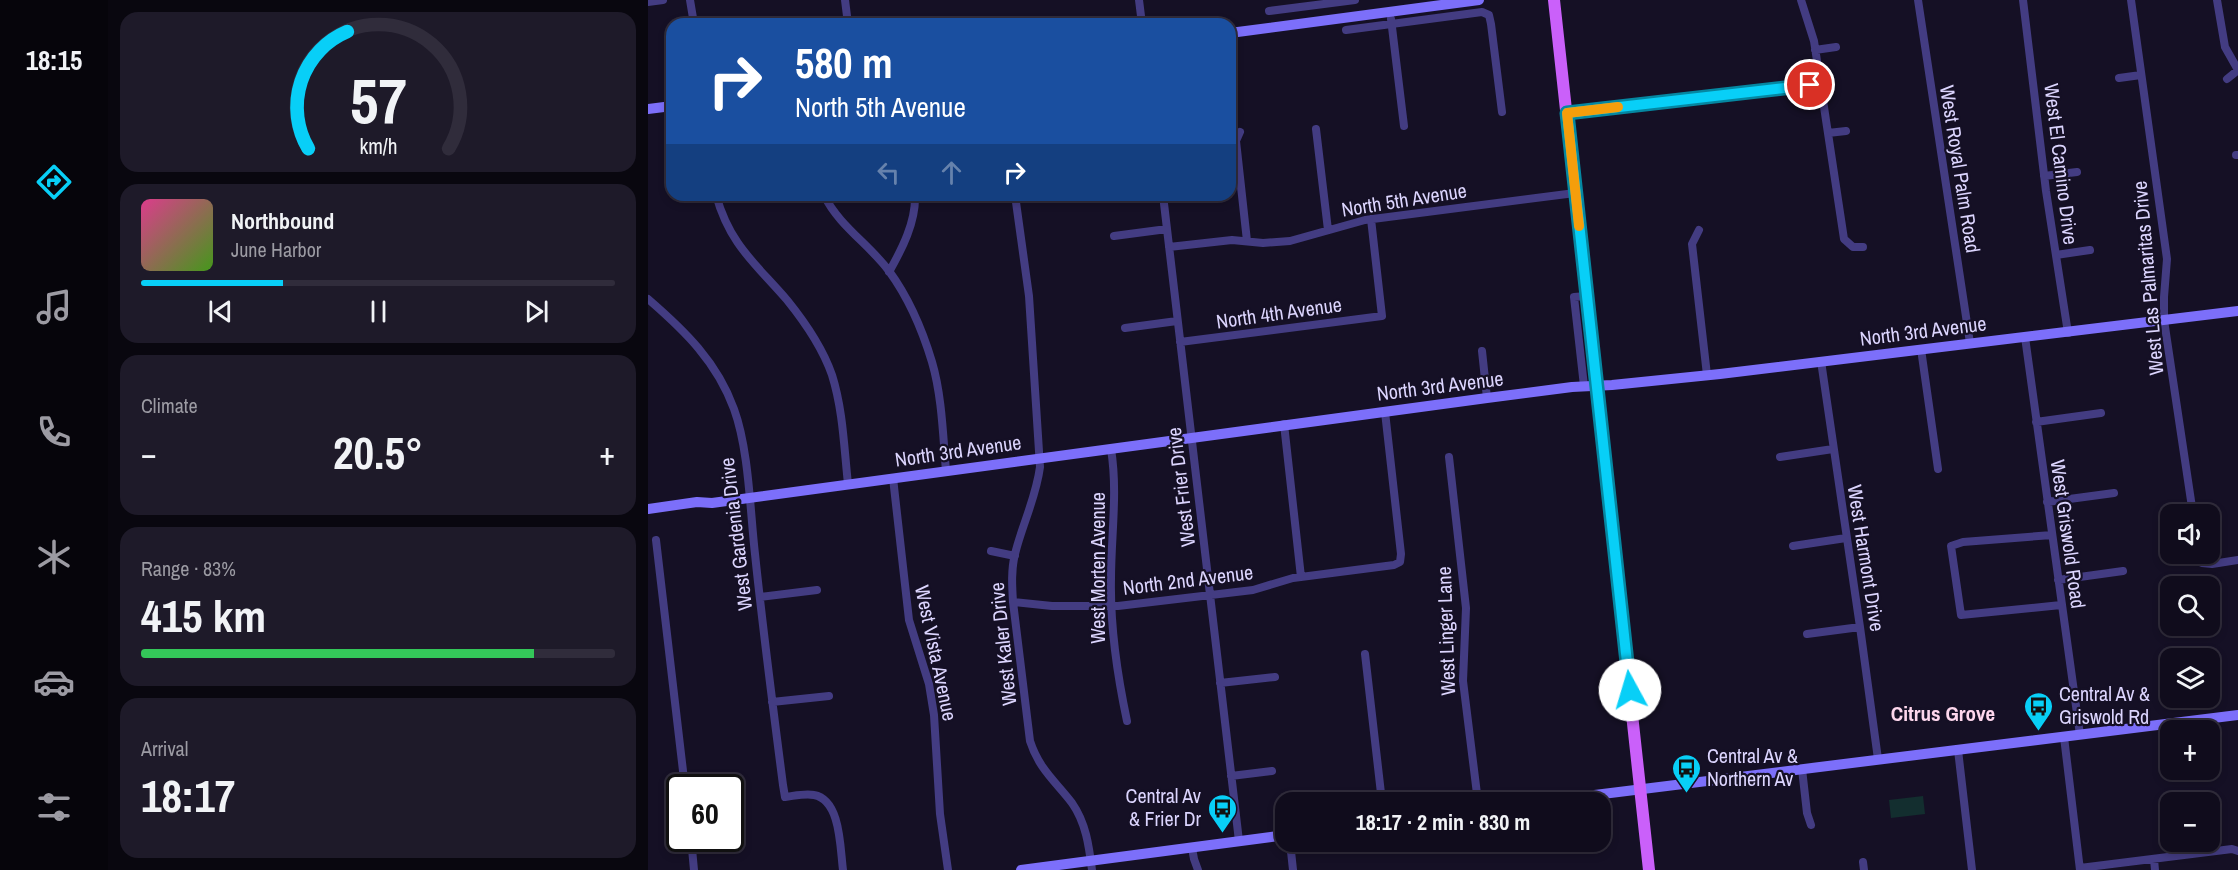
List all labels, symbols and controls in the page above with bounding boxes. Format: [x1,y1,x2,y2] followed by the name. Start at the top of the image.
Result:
[795,35,893,91] text: 580 m
[26,42,82,78] text: 18:15
[696,42,774,120] icon: right
[350,58,406,142] text: 57
[1784,59,1835,110] pin
[1793,68,1826,101] icon: arrive
[2038,82,2085,246] street label: West El Camino Drive
[1934,83,1987,255] street label: West Royal Palm Road
[795,89,966,125] text: North 5th Avenue
[359,132,397,161] text: km/h
[872,156,905,189] icon: left
[935,156,968,189] icon: ahead
[998,156,1031,189] icon: right
[33,161,75,203] icon: directions
[1339,176,1468,223] street label: North 5th Avenue
[2126,180,2169,376] street label: West Las Palmaritas Drive
[231,206,334,236] text: Northbound
[231,236,321,263] text: June Harbor
[33,286,75,328] icon: music
[1214,290,1343,335] street label: North 4th Avenue
[204,295,237,328] icon: previous
[362,295,395,328] icon: pause
[520,295,553,328] icon: next
[1858,309,1988,352] street label: North 3rd Avenue
[1375,364,1505,407] street label: North 3rd Avenue
[141,392,198,419] text: Climate
[33,411,75,453] icon: phone
[333,422,423,483] text: 20.5°
[1160,426,1201,548] street label: West Frier Drive
[893,428,1023,473] street label: North 3rd Avenue
[141,431,157,475] text: −
[599,431,615,475] text: +
[713,456,758,612] street label: West Gardenia Drive
[2045,458,2092,610] street label: West Griswold Road
[1842,483,1891,633] street label: West Harmont Drive
[1084,492,1111,644] street label: West Morten Avenue
[2160,504,2220,852] map controls
[2160,504,2220,564] button: sound
[33,536,75,578] icon: climate
[141,555,236,582] text: Range · 83%
[1121,558,1255,601] street label: North 2nd Avenue
[1430,566,1461,696] street label: West Linger Lane
[2160,576,2220,636] button: search
[983,581,1022,707] street label: West Kaler Drive
[909,583,964,723] street label: West Vista Avenue
[141,585,266,646] text: 415 km
[2160,648,2220,708] button: layers
[1598,658,1662,722] position arrow
[33,661,75,703] icon: car
[2059,680,2150,730] place label: Central Av & Griswold Rd
[2022,690,2054,732] bus stop icon: Central Av & Griswold Rd
[1891,699,1995,728] district label: Citrus Grove
[2160,720,2220,780] button: +
[141,735,188,762] text: Arrival
[1707,742,1798,792] place label: Central Av & Northern Av
[1670,752,1702,794] bus stop icon: Central Av & Northern Av
[141,765,235,826] text: 18:17
[666,774,744,852] speed limit sign: 60
[1126,782,1202,832] place label: Central Av & Frier Dr
[33,786,75,828] icon: filters
[1206,792,1238,834] bus stop icon: Central Av & Frier Dr
[2160,792,2220,852] button: −
[1356,807,1530,837] text: 18:17 · 2 min · 830 m

